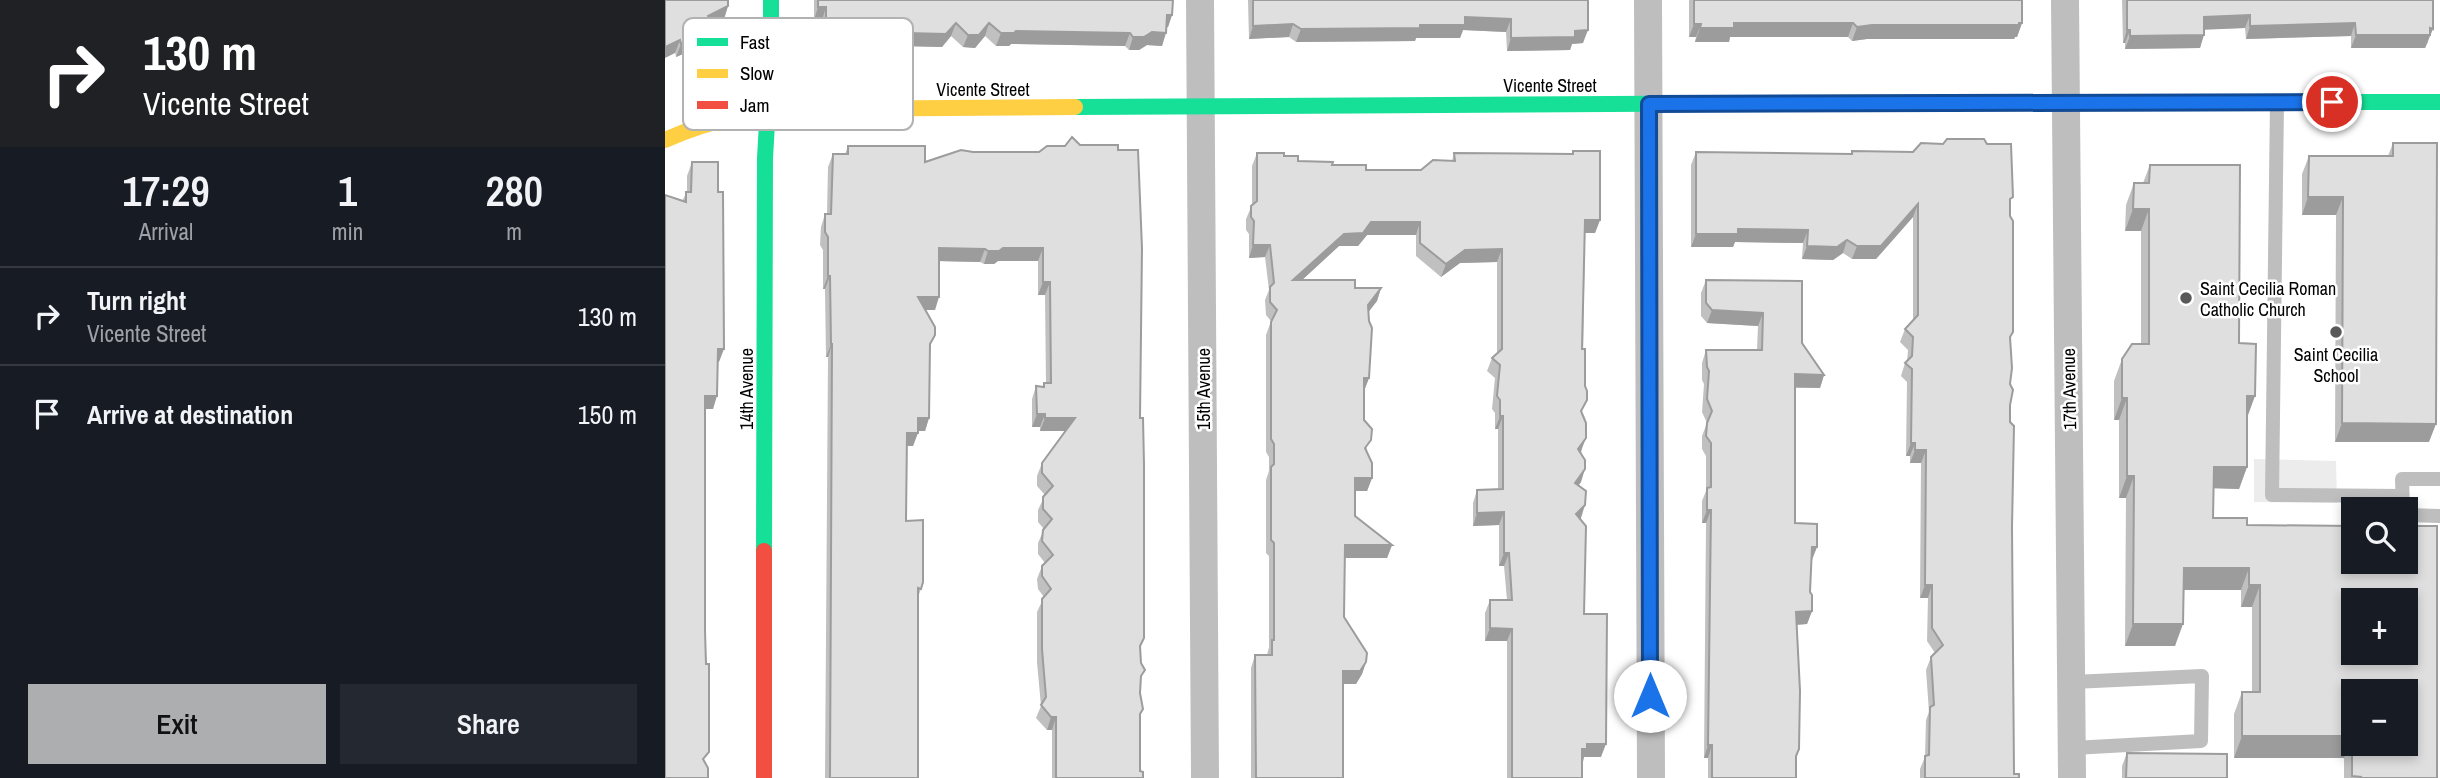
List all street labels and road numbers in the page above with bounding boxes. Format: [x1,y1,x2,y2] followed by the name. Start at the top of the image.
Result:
[1503,73,1597,98] street label: Vicente Street
[936,77,1030,102] street label: Vicente Street
[734,348,759,430] street label: 14th Avenue
[1191,348,1216,430] street label: 15th Avenue
[2056,348,2082,430] street label: 17th Avenue

